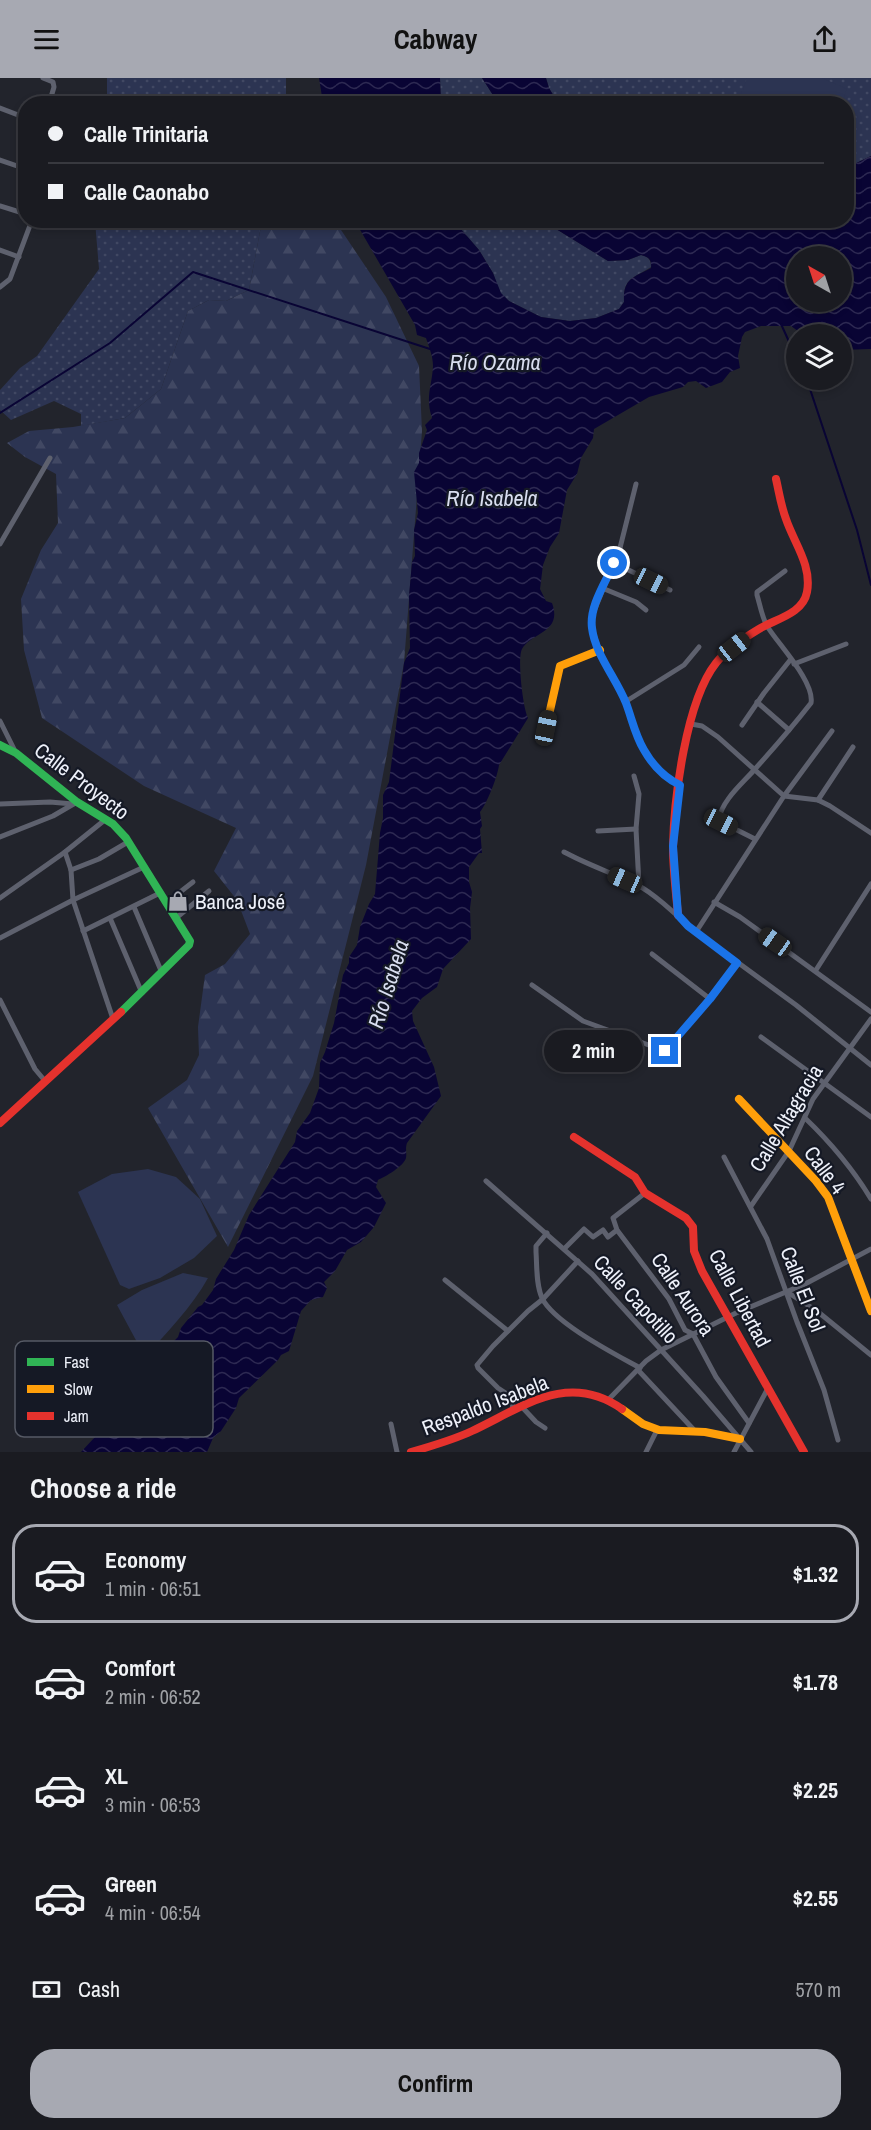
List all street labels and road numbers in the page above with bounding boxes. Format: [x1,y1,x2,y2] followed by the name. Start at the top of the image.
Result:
[29,736,135,826] street label: Calle Proyecto
[743,1058,830,1177] street label: Calle Altagracia
[797,1140,853,1200] street label: Calle 4
[774,1242,832,1336] street label: Calle El Sol
[702,1244,778,1352] street label: Calle Libertad
[644,1247,722,1342] street label: Calle Aurora
[587,1248,685,1350] street label: Calle Capotillo
[418,1367,553,1442] street label: Respaldo Isabela

